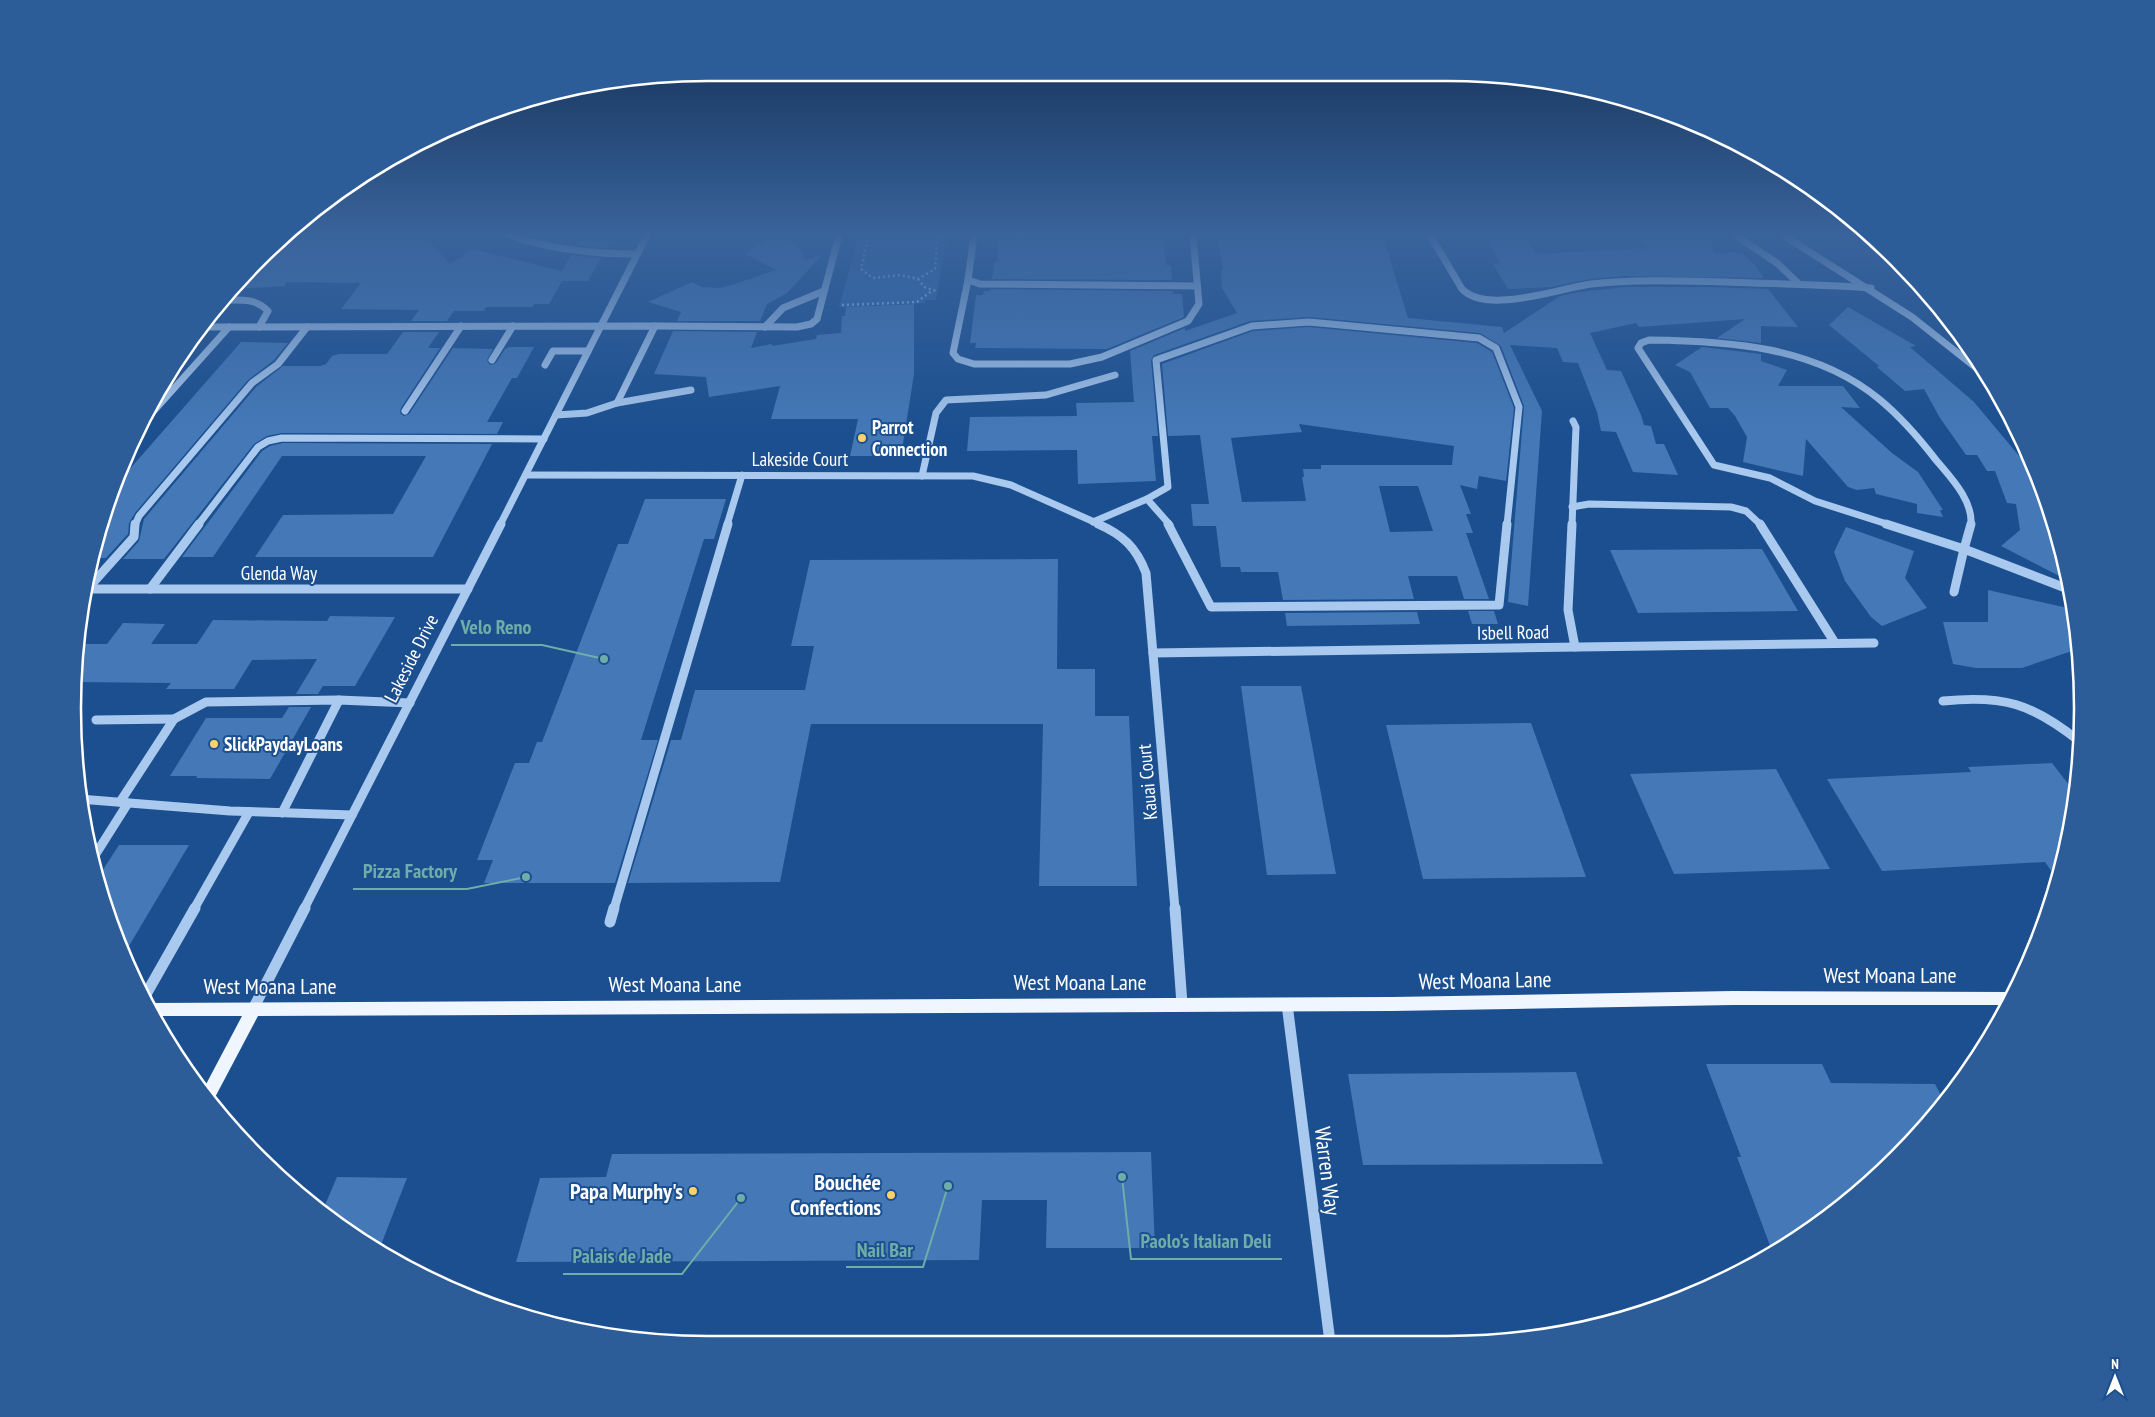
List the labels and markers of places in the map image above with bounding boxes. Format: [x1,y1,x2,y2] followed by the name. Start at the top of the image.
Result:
[872,415,947,461] place label: Parrot Connection
[856,432,868,444] marker: Parrot Connection
[451,610,542,645] callout: Velo Reno
[224,732,343,756] place label: SlickPaydayLoans
[208,738,220,750] marker: SlickPaydayLoans
[353,854,467,889] callout: Pizza Factory
[790,1168,881,1221] place label: Bouchée Confections
[570,1177,683,1205] place label: Papa Murphy's
[687,1185,699,1197] marker: Papa Murphy's
[885,1189,897,1201] marker: Bouchée Confections
[1131,1224,1282,1259] callout: Paolo's Italian Deli
[846,1232,923,1267] callout: Nail Bar
[563,1239,682,1274] callout: Palais de Jade

